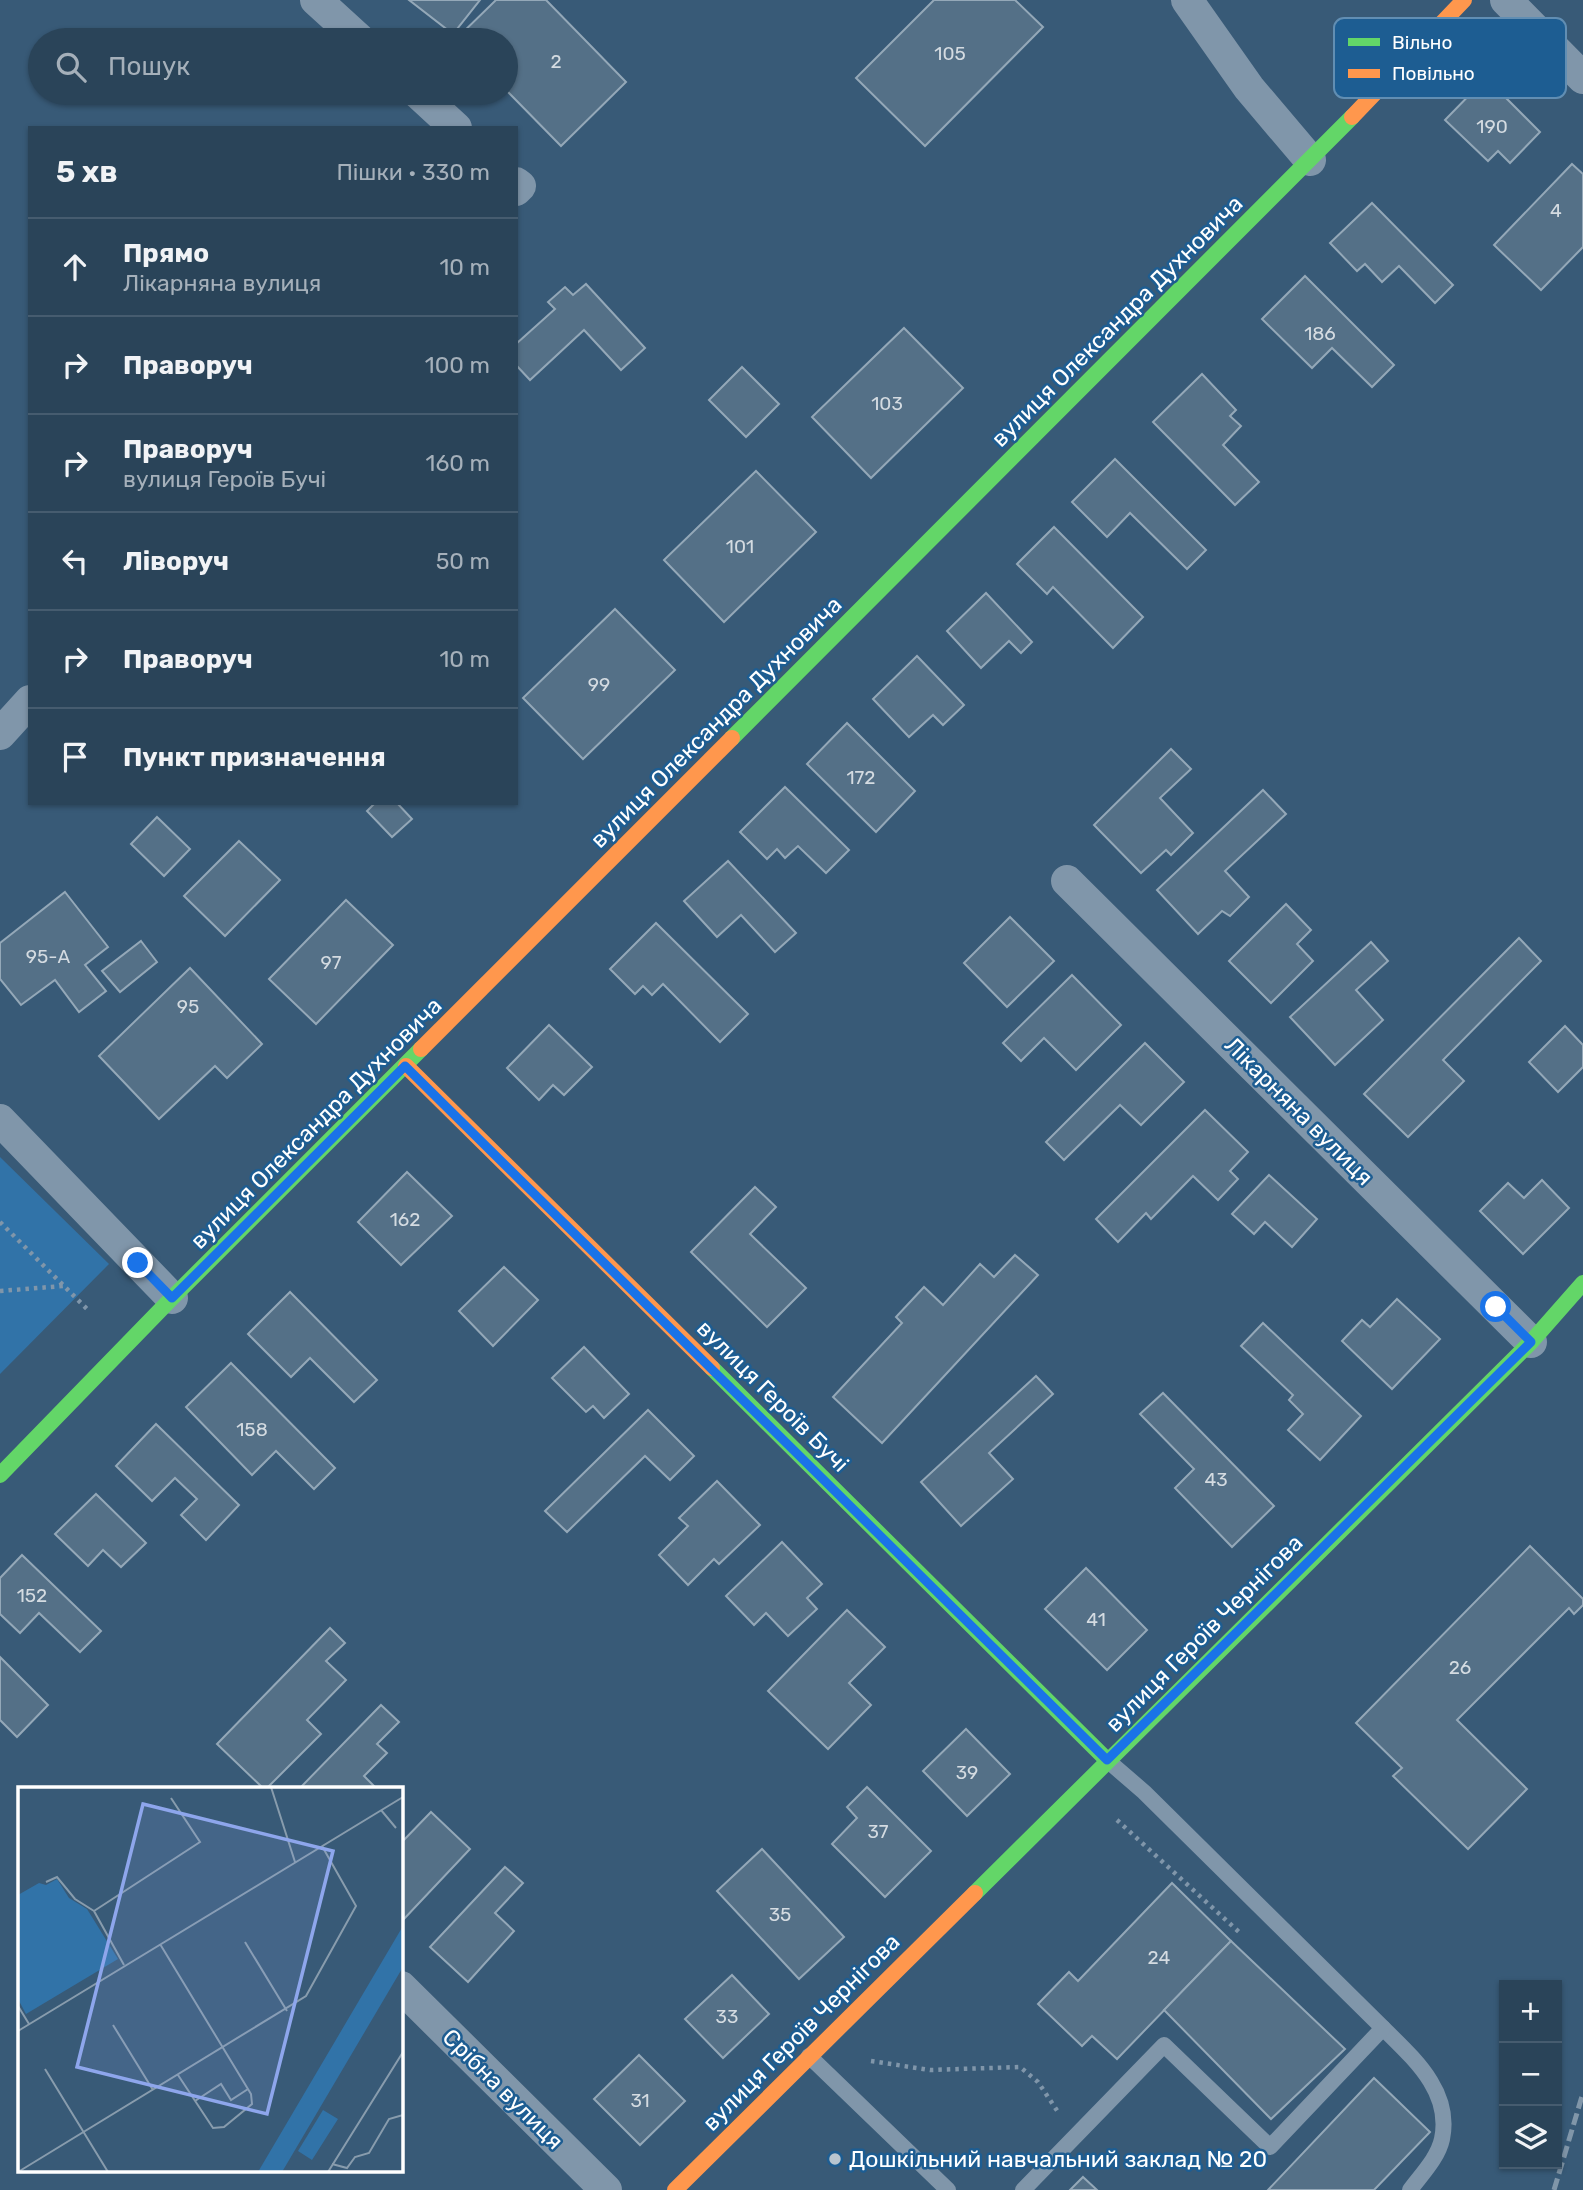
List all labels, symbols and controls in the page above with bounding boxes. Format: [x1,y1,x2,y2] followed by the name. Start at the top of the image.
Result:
[1334,18,1566,98] legend
[28,28,518,105] search box
[1392,31,1452,54] text: Вільно
[934,42,966,65] house number: 105
[52,48,90,86] icon: search
[550,50,562,73] house number: 2
[108,51,190,82] text: Пошук
[1392,62,1475,85] text: Повільно
[1476,115,1508,138] house number: 190
[56,154,118,190] text: 5 хв
[336,158,490,186] text: Пішки · 330 m
[986,190,1248,452] street label: вулиця Олександра Духновича
[1550,199,1562,222] house number: 4
[123,238,209,269] text: Прямо
[56,248,94,286] icon: ahead
[439,253,490,281] text: 10 m
[123,269,321,297] text: Лікарняна вулиця
[1304,322,1336,345] house number: 186
[56,346,94,384] icon: right
[123,350,253,381] text: Праворуч
[425,351,490,379] text: 100 m
[871,392,903,415] house number: 103
[123,434,253,465] text: Праворуч
[56,444,94,482] icon: right
[426,449,490,477] text: 160 m
[123,465,326,493] text: вулиця Героїв Бучі
[726,535,754,558] house number: 101
[56,542,94,580] icon: left
[123,546,229,577] text: Ліворуч
[436,547,490,575] text: 50 m
[585,591,847,853] street label: вулиця Олександра Духновича
[56,640,94,678] icon: right
[123,644,253,675] text: Праворуч
[439,645,490,673] text: 10 m
[588,673,610,696] house number: 99
[56,738,94,776] icon: arrive
[123,742,386,773] text: Пункт призначення
[846,766,876,789] house number: 172
[26,945,71,968] house number: 95-А
[320,951,342,974] house number: 97
[185,992,447,1254] street label: вулиця Олександра Духновича
[177,995,199,1018] house number: 95
[1219,1031,1379,1191] street label: Лікарняна вулиця
[390,1208,420,1231] house number: 162
[122,1247,153,1278] route end
[1480,1291,1511,1322] route start
[691,1314,855,1478] street label: вулиця Героїв Бучі
[236,1418,268,1441] house number: 158
[1204,1468,1228,1491] house number: 43
[1100,1529,1308,1737] street label: вулиця Героїв Чернігова
[17,1584,47,1607] house number: 152
[1086,1608,1106,1631] house number: 41
[1449,1656,1471,1679] house number: 26
[956,1761,978,1784] house number: 39
[18,1787,402,2172] inset map
[867,1820,889,1843] house number: 37
[769,1903,791,1926] house number: 35
[697,1928,905,2136] street label: вулиця Героїв Чернігова
[1148,1946,1171,1969] house number: 24
[1499,1980,1562,2169] map controls
[1499,1980,1562,2043] button: +
[716,2005,738,2028] house number: 33
[437,2023,569,2155] street label: Срібна вулиця
[1499,2043,1562,2106] button: −
[630,2089,650,2112] house number: 31
[1499,2106,1562,2169] button: layers
[849,2145,1267,2173] place label: Дошкільний навчальний заклад № 20
[827,2151,843,2167] marker: Дошкільний навчальний заклад № 20

